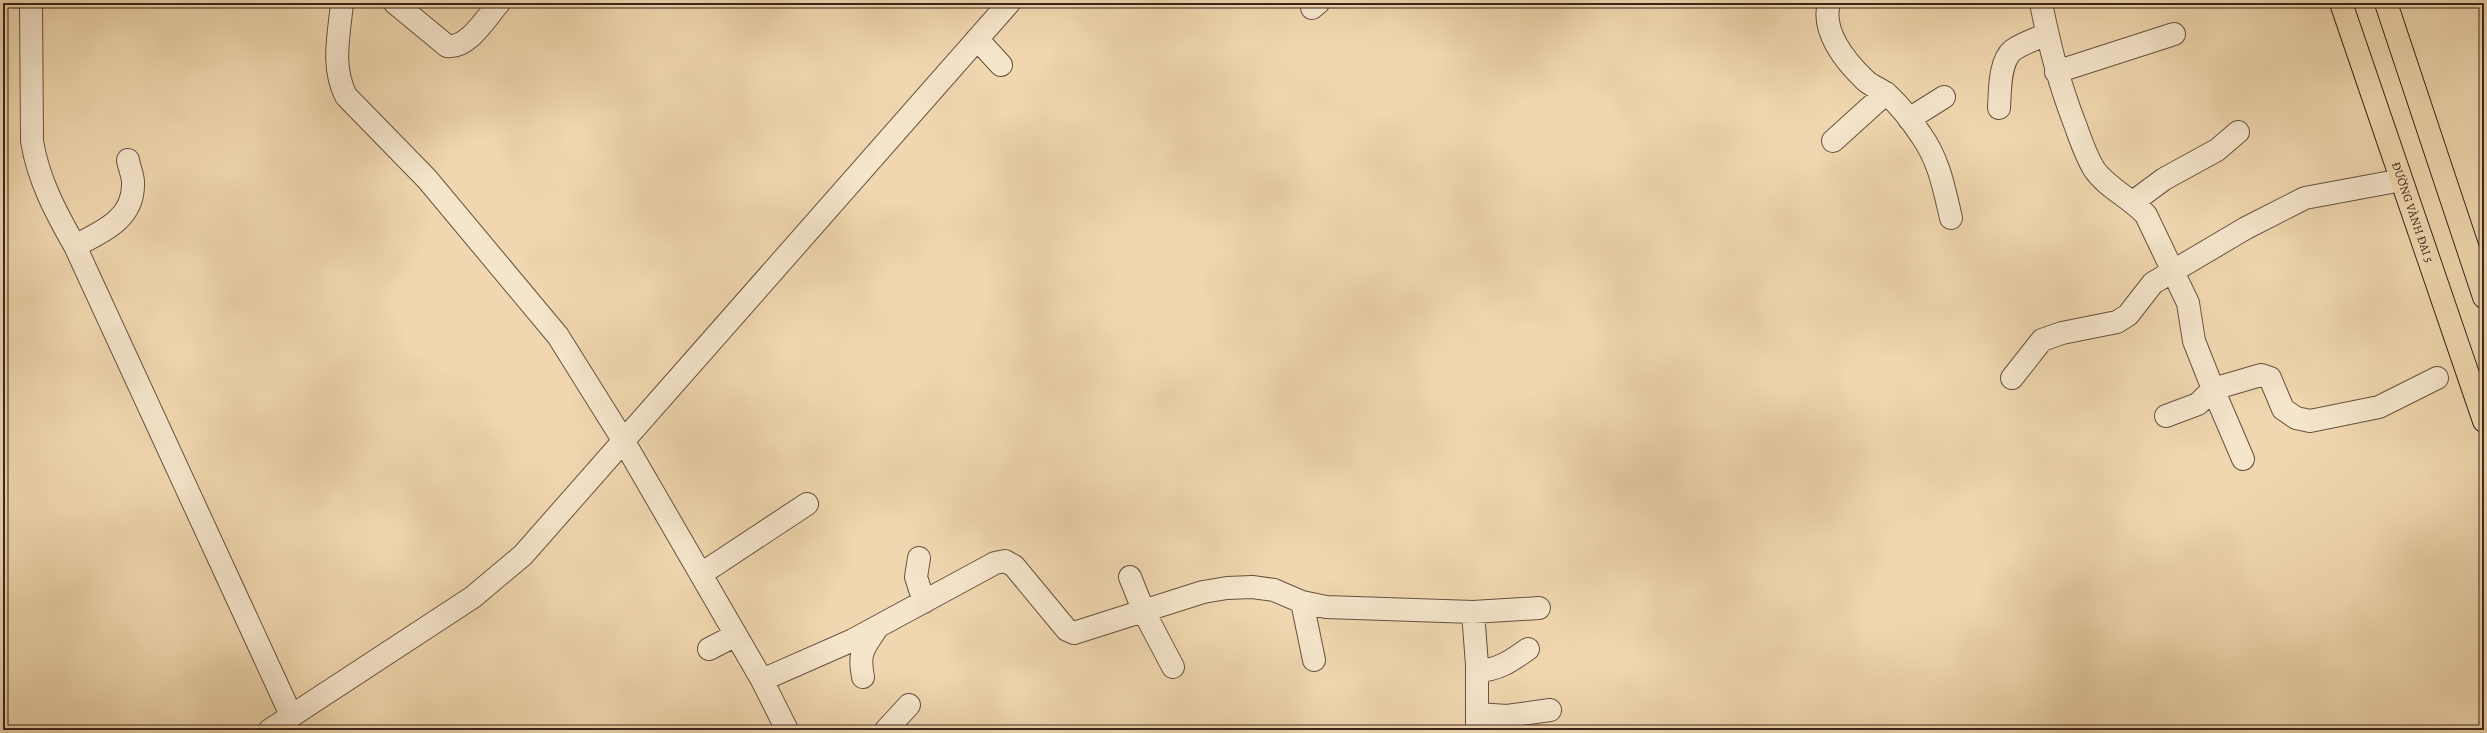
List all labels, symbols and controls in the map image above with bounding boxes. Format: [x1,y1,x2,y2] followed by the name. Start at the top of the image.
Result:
[2388,160,2437,265] street label: ĐƯỜNG VÀNH ĐAI 5

